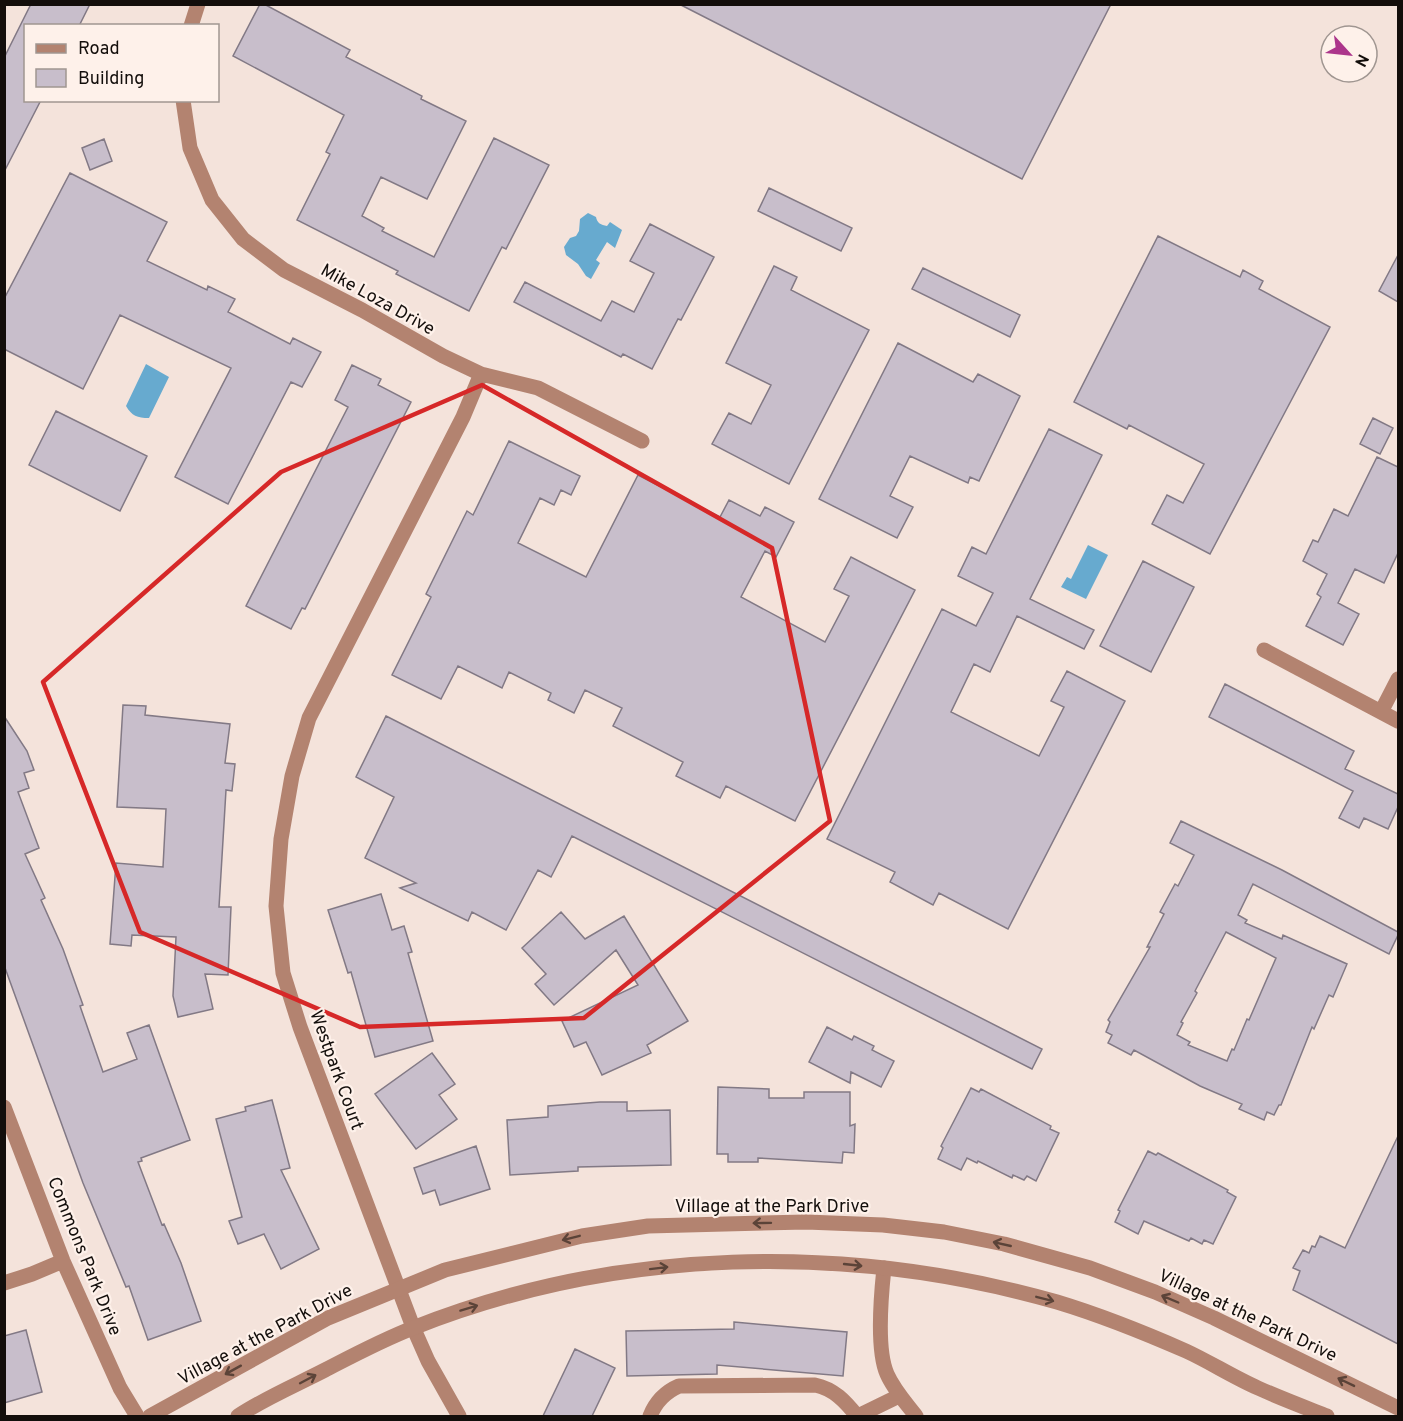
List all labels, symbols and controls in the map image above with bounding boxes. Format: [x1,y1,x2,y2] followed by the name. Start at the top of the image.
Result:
[24,24,219,102] legend
[1319,24,1379,84] north arrow
[78,38,120,61] text: Road
[1349,50,1372,70] text: N
[78,68,144,91] text: Building
[316,259,439,341] street label: Mike Loza Drive
[303,1008,368,1133] street label: Westpark Court
[41,1174,126,1339] street label: Commons Park Drive
[675,1196,869,1219] street label: Village at the Park Drive
[753,1217,773,1229] one-way arrow
[562,1233,581,1245] one-way arrow
[993,1238,1012,1250] one-way arrow
[843,1260,863,1271] one-way arrow
[648,1262,668,1273] one-way arrow
[1154,1265,1340,1368] street label: Village at the Park Drive
[174,1280,357,1391] street label: Village at the Park Drive
[1161,1292,1179,1304] one-way arrow
[1035,1294,1054,1306] one-way arrow
[459,1302,478,1313] one-way arrow
[225,1364,242,1376] one-way arrow
[299,1373,317,1384] one-way arrow
[1337,1376,1355,1388] one-way arrow

